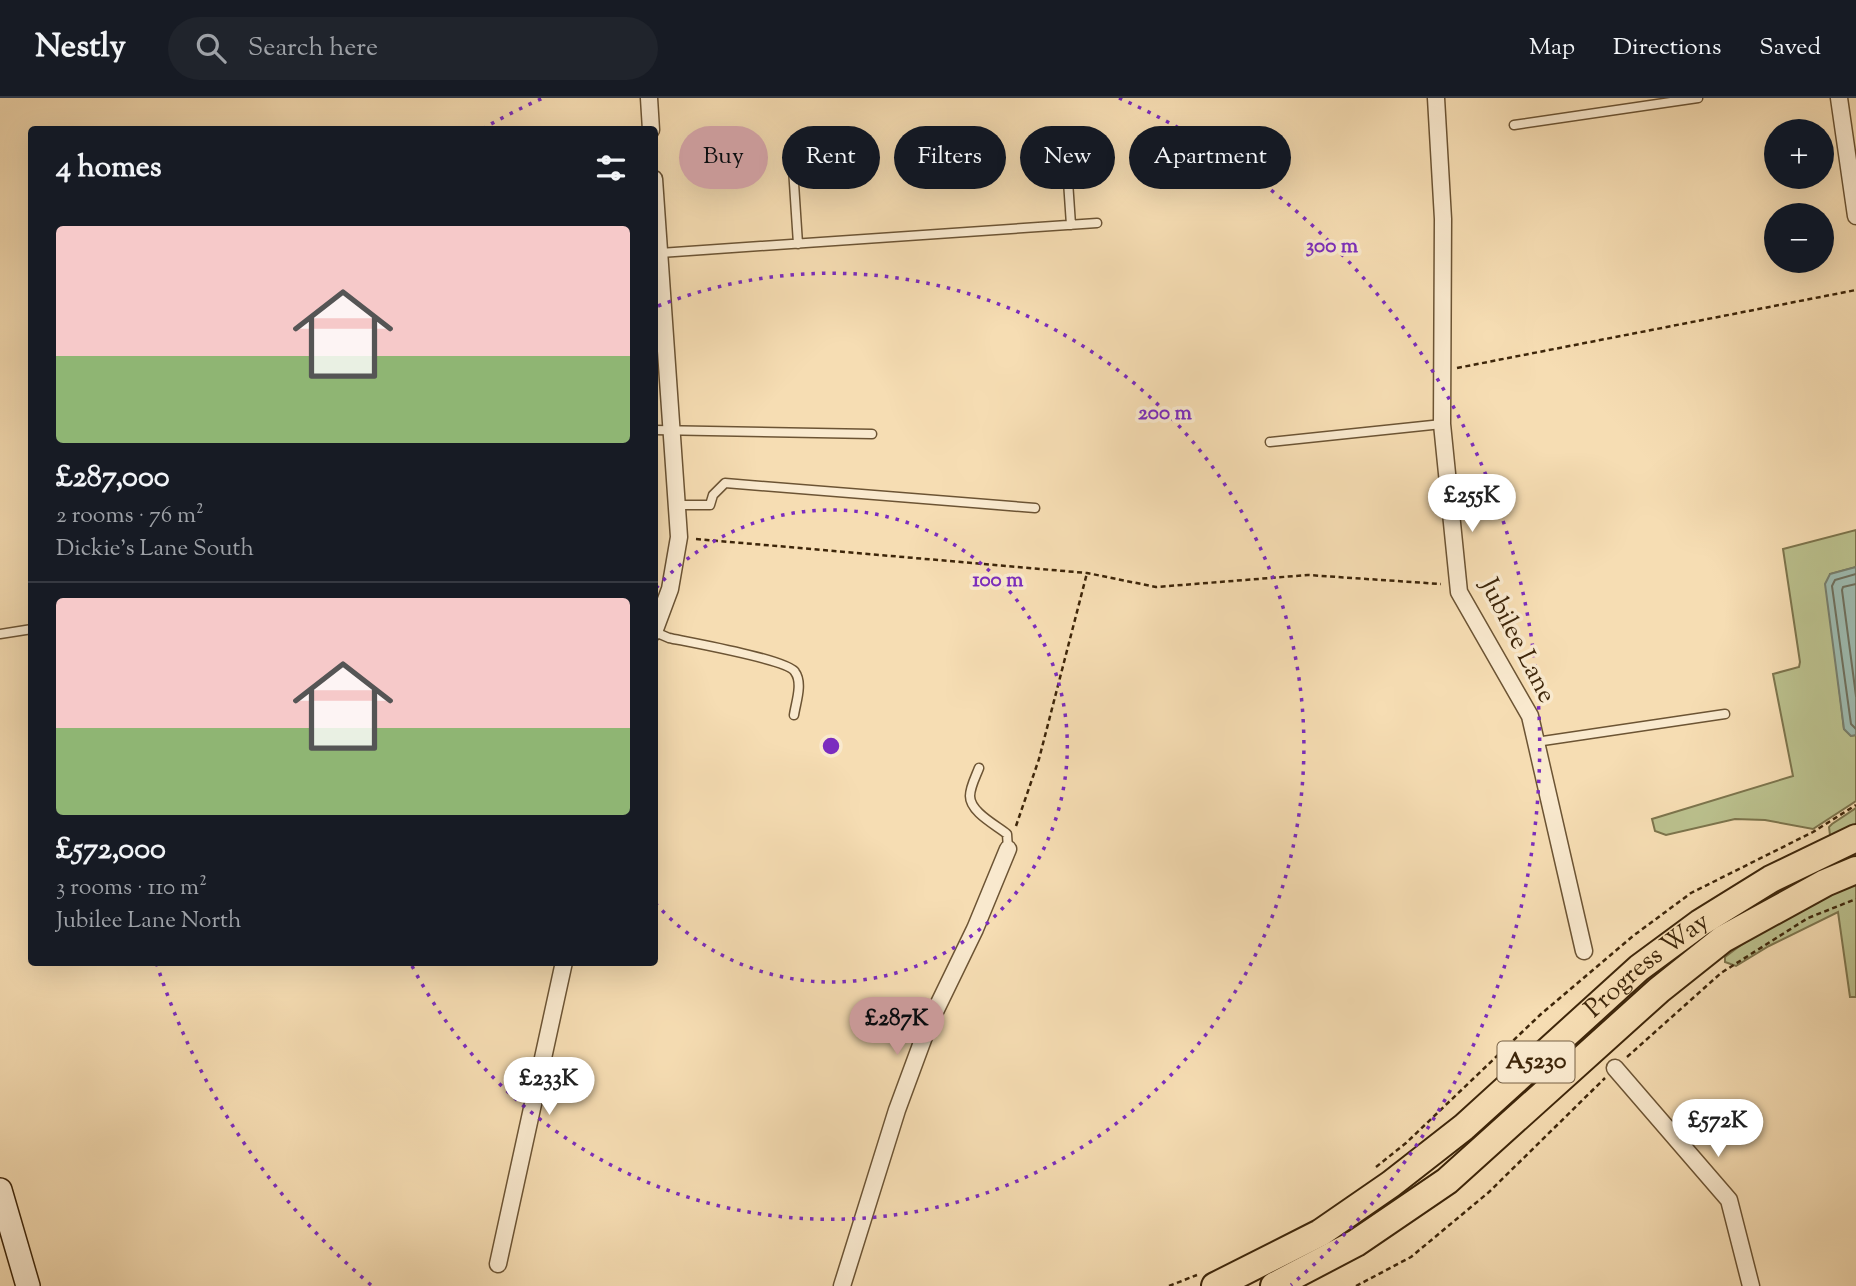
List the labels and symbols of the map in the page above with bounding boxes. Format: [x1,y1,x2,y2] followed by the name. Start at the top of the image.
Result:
[1306,232,1359,262] text: 300 m
[1138,399,1193,429] text: 200 m
[1423,474,1521,534] pin: £255K
[973,566,1024,596] text: 100 m
[1469,570,1564,710] street label: Jubilee Lane
[819,734,843,758] centre of rings
[1577,903,1716,1027] street label: Progress Way
[848,998,946,1057] pin: £287K
[1498,1042,1574,1082] road number: A5230
[500,1058,598,1117] pin: £233K
[1669,1100,1767,1159] pin: £572K

